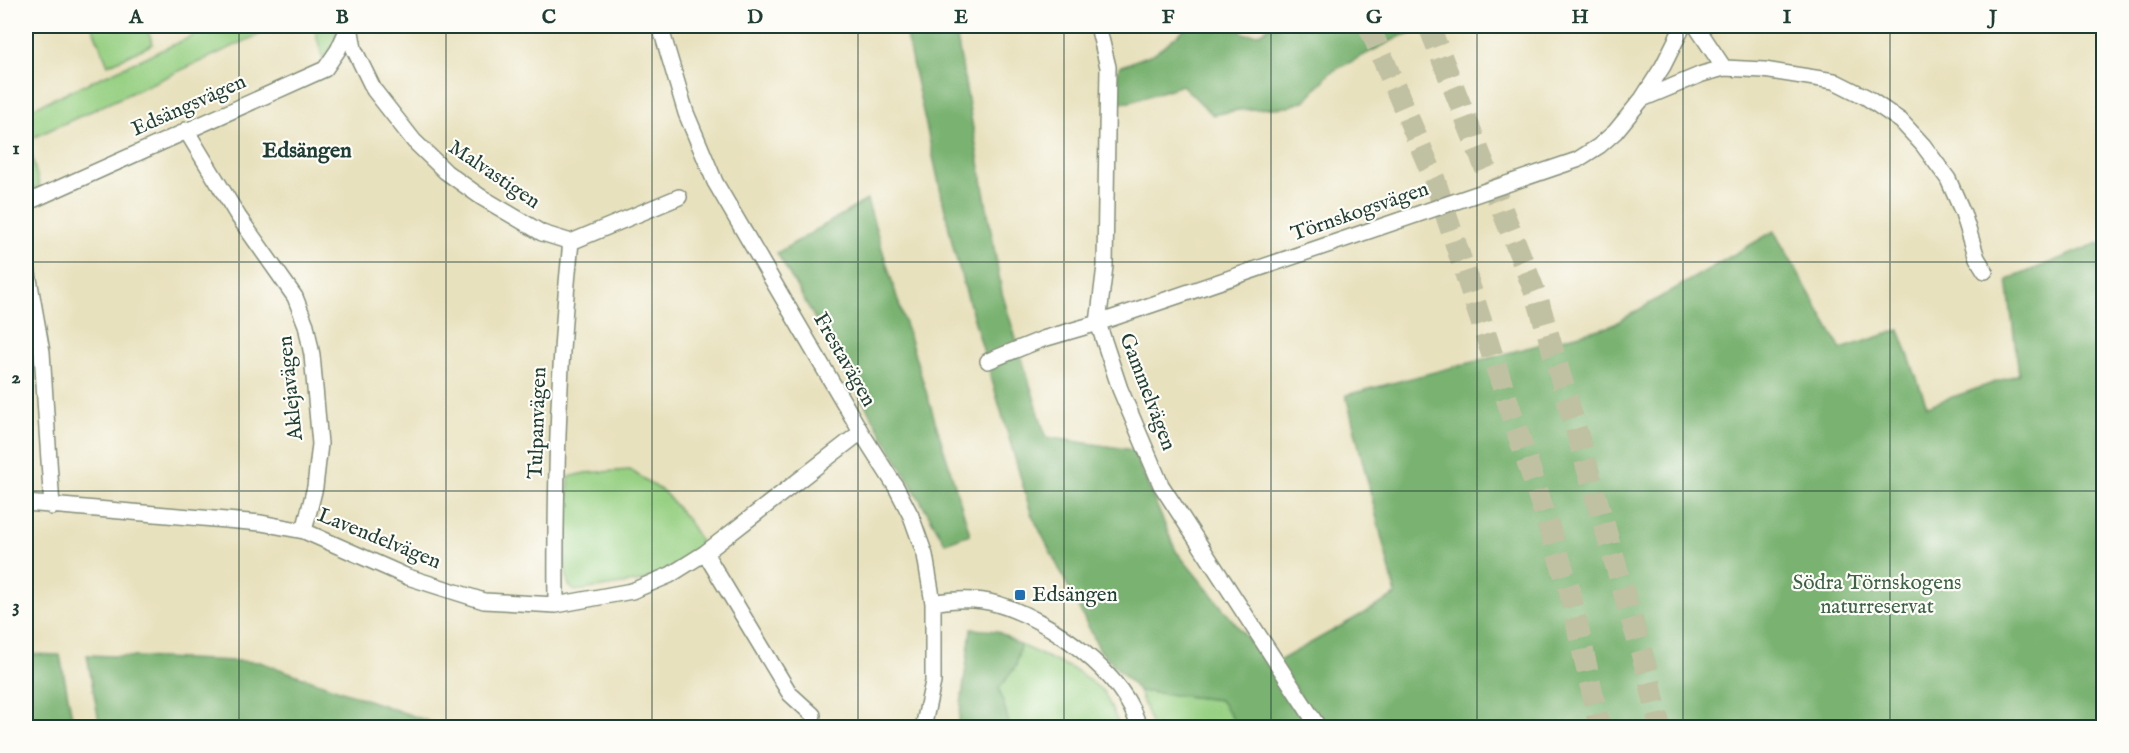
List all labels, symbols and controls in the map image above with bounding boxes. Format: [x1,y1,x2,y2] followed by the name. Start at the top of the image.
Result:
[128,5,144,30] text: A
[335,5,349,30] text: B
[542,5,556,30] text: C
[747,5,763,30] text: D
[954,5,968,30] text: E
[1162,5,1175,30] text: F
[1366,5,1383,30] text: G
[1571,5,1589,30] text: H
[1783,5,1792,30] text: I
[1986,5,1998,30] text: J
[127,69,251,143] street label: Edsängsvägen
[443,134,545,216] street label: Malvastigen
[12,136,20,161] text: 1
[262,137,352,165] district label: Edsängen
[1288,176,1432,248] street label: Törnskogsvägen
[806,308,882,412] street label: Frestavägen
[1112,329,1182,455] street label: Gammelvägen
[272,334,310,443] street label: Aklejavägen
[11,365,21,390] text: 2
[523,367,553,479] street label: Tulpanvägen
[313,502,445,576] street label: Lavendelvägen
[1793,570,1961,621] park label: Södra Törnskogens naturreservat
[1032,582,1118,609] place label: Edsängen
[1013,588,1027,602] marker: Edsängen
[12,594,20,619] text: 3

